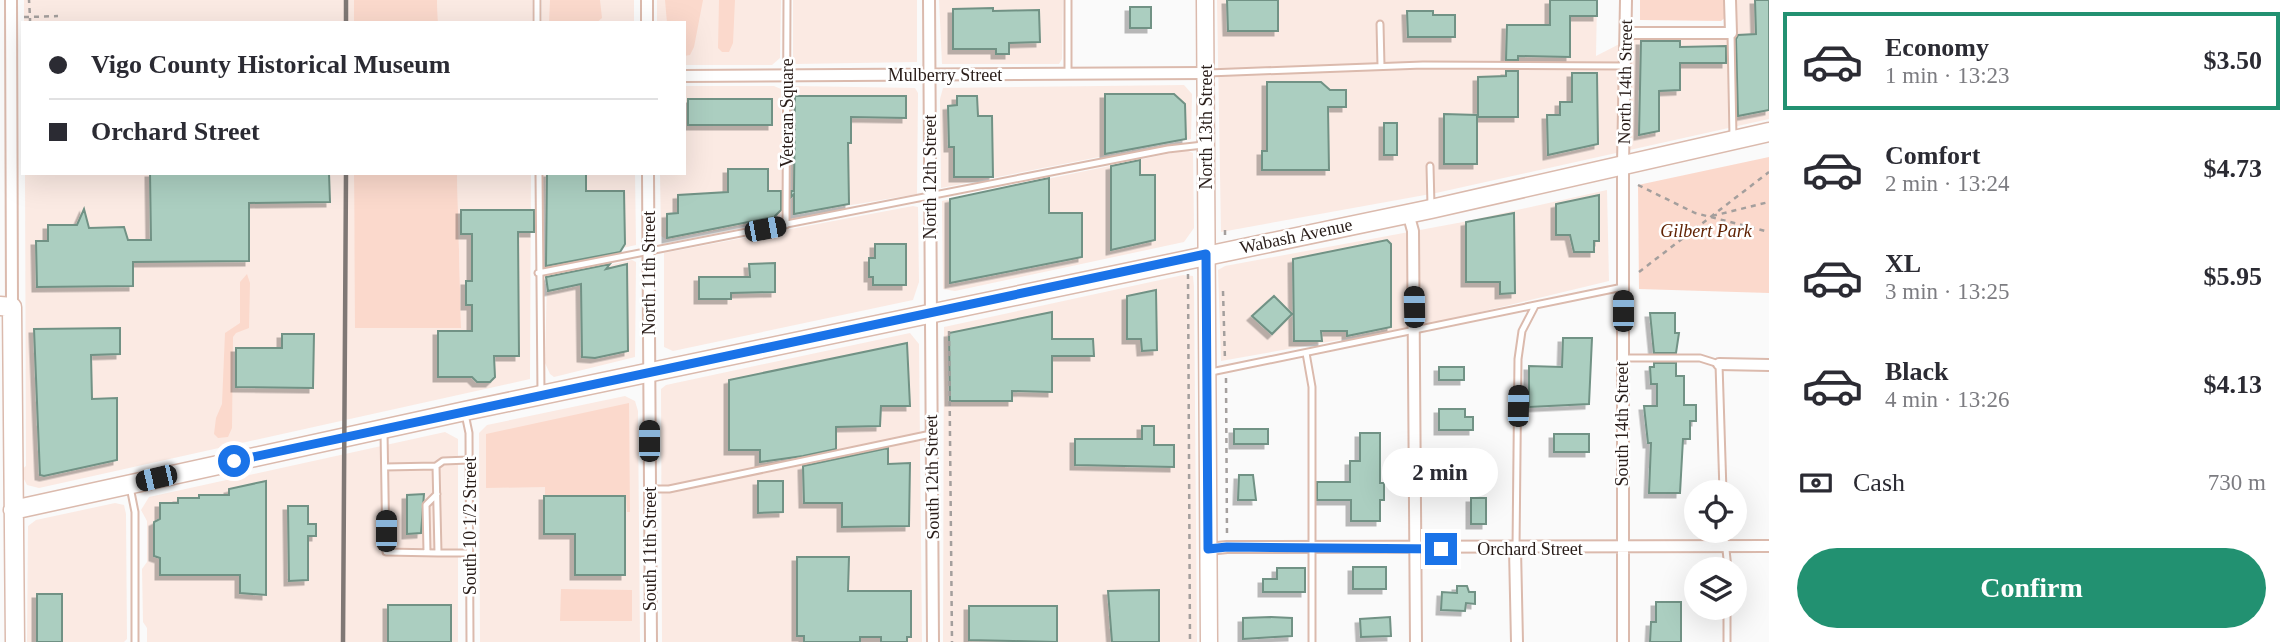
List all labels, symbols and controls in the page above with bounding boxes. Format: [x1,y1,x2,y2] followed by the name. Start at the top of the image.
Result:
[1614,19,1636,145] street label: North 14th Street
[1801,30,1864,93] icon: car
[1885,33,1989,62] text: Economy
[2204,46,2262,75] text: $3.50
[91,50,450,79] text: Vigo County Historical Museum
[777,58,797,168] street label: Veteran Square
[1885,63,2010,88] text: 1 min · 13:23
[888,65,1002,85] street label: Mulberry Street
[1196,65,1216,189] street label: North 13th Street
[920,115,940,239] street label: North 12th Street
[91,117,260,146] text: Orchard Street
[1801,138,1864,201] icon: car
[1885,141,1980,170] text: Comfort
[2204,154,2262,183] text: $4.73
[1885,171,2010,196] text: 2 min · 13:24
[639,211,659,335] street label: North 11th Street
[1238,214,1354,258] street label: Wabash Avenue
[743,215,788,243] car
[1660,221,1753,241] park label: Gilbert Park
[1801,246,1864,309] icon: car
[1885,249,1921,278] text: XL
[2204,262,2262,291] text: $5.95
[1885,279,2010,304] text: 3 min · 13:25
[1404,286,1425,328] car
[1613,290,1634,332] car
[1801,354,1864,417] icon: car
[1885,357,1949,386] text: Black
[1612,362,1632,487] street label: South 14th Street
[2204,370,2262,399] text: $4.13
[1508,385,1529,427] car
[1885,387,2010,412] text: 4 min · 13:26
[921,414,943,540] street label: South 12th Street
[639,420,660,462] car
[218,445,250,477] route start
[1383,448,1499,496] callout: 2 min
[460,457,480,595] street label: South 10 1/2 Street
[1412,460,1468,485] text: 2 min
[134,463,179,493] car
[1797,464,1835,502] icon: cash
[1853,468,1905,497] text: Cash
[2208,470,2266,495] text: 730 m
[1684,480,1747,620] map controls
[1684,480,1747,543] button: locate
[640,487,660,611] street label: South 11th Street
[376,510,397,552] car
[1425,533,1457,565] route end
[1477,539,1583,559] street label: Orchard Street
[1797,548,2266,628] button: Confirm
[1684,557,1747,620] button: layers

